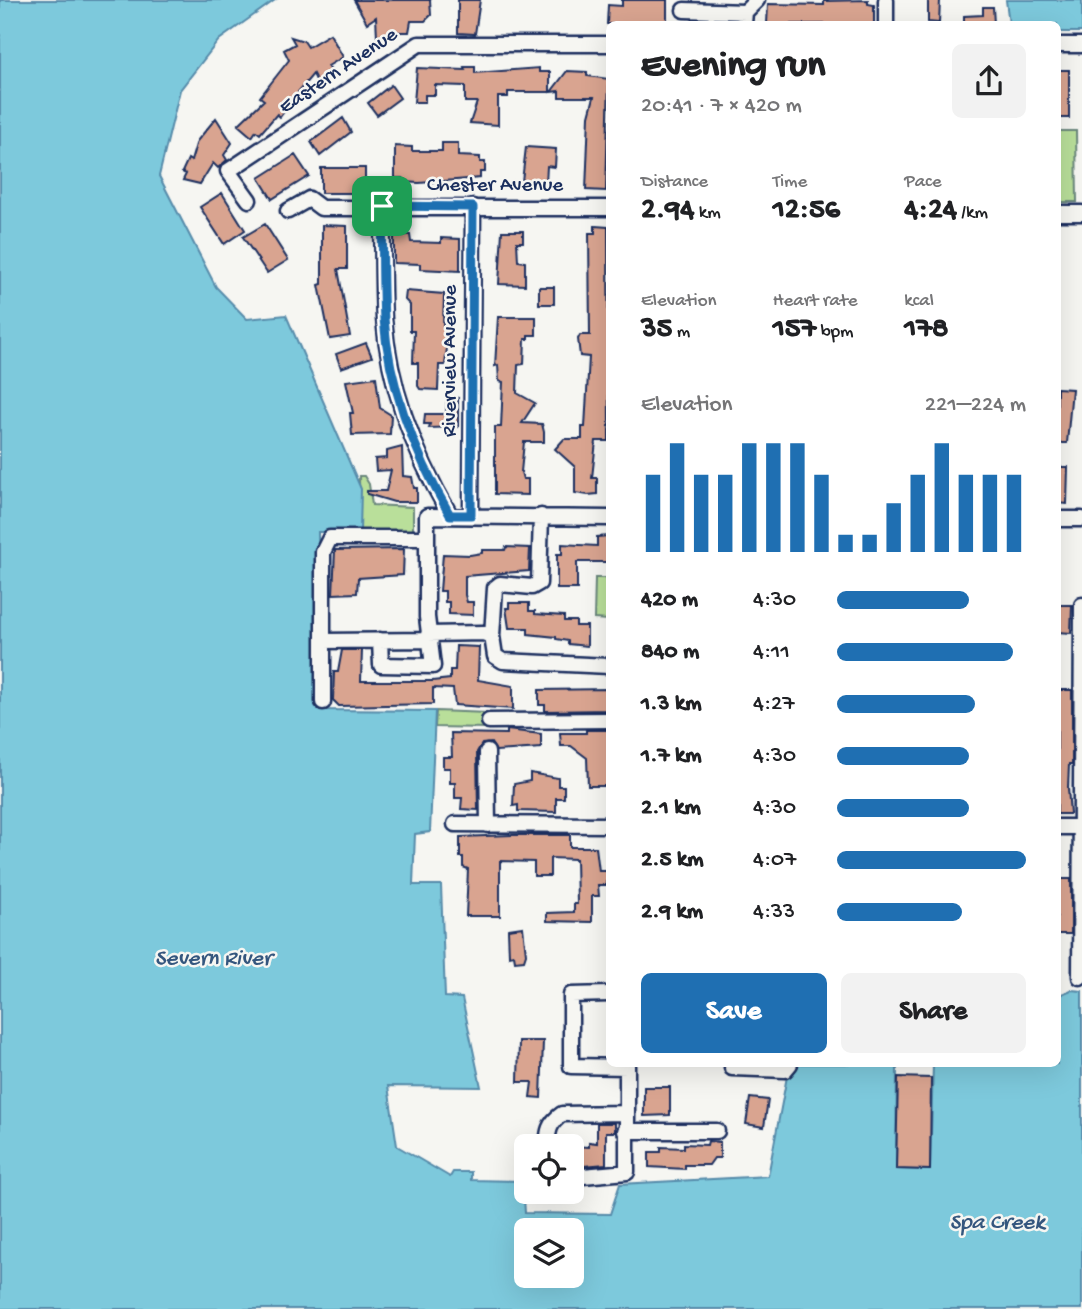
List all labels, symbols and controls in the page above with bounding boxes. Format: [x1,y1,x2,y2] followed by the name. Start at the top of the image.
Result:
[275,23,404,121] street label: Eastern Avenue
[952,44,1026,118] button: share
[641,45,825,89] text: Evening run
[641,93,802,120] text: 20:41 · 7 × 420 m
[641,171,708,194] text: Distance
[773,171,807,194] text: Time
[904,171,942,194] text: Pace
[427,174,564,199] street label: Chester Avenue
[352,176,412,236] pin
[363,187,401,225] icon: arrive
[641,194,694,229] text: 2.94
[773,194,840,229] text: 12:56
[904,194,957,229] text: 4:24
[694,202,721,225] text: km
[957,202,988,225] text: /km
[439,284,464,437] street label: Riverview Avenue
[641,290,717,313] text: Elevation
[773,290,858,313] text: Heart rate
[904,290,934,313] text: kcal
[641,313,672,348] text: 35
[773,313,816,348] text: 157
[904,313,948,348] text: 178
[672,321,690,344] text: m
[816,321,854,344] text: bpm
[641,392,732,419] text: Elevation
[925,392,1026,419] text: 221–224 m
[641,587,698,614] text: 420 m
[753,587,796,614] text: 4:30
[641,639,699,666] text: 840 m
[753,639,790,666] text: 4:11
[641,691,701,718] text: 1.3 km
[753,691,794,718] text: 4:27
[641,743,702,770] text: 1.7 km
[753,743,796,770] text: 4:30
[641,795,701,822] text: 2.1 km
[753,795,796,822] text: 4:30
[641,847,704,874] text: 2.5 km
[753,847,796,874] text: 4:07
[641,899,703,926] text: 2.9 km
[753,899,795,926] text: 4:33
[155,946,276,973] water label: Severn River
[641,973,827,1053] button: Save
[841,973,1026,1053] button: Share
[514,1134,584,1288] map controls
[514,1134,584,1204] button: locate
[950,1210,1047,1237] water label: Spa Creek
[514,1218,584,1288] button: layers

